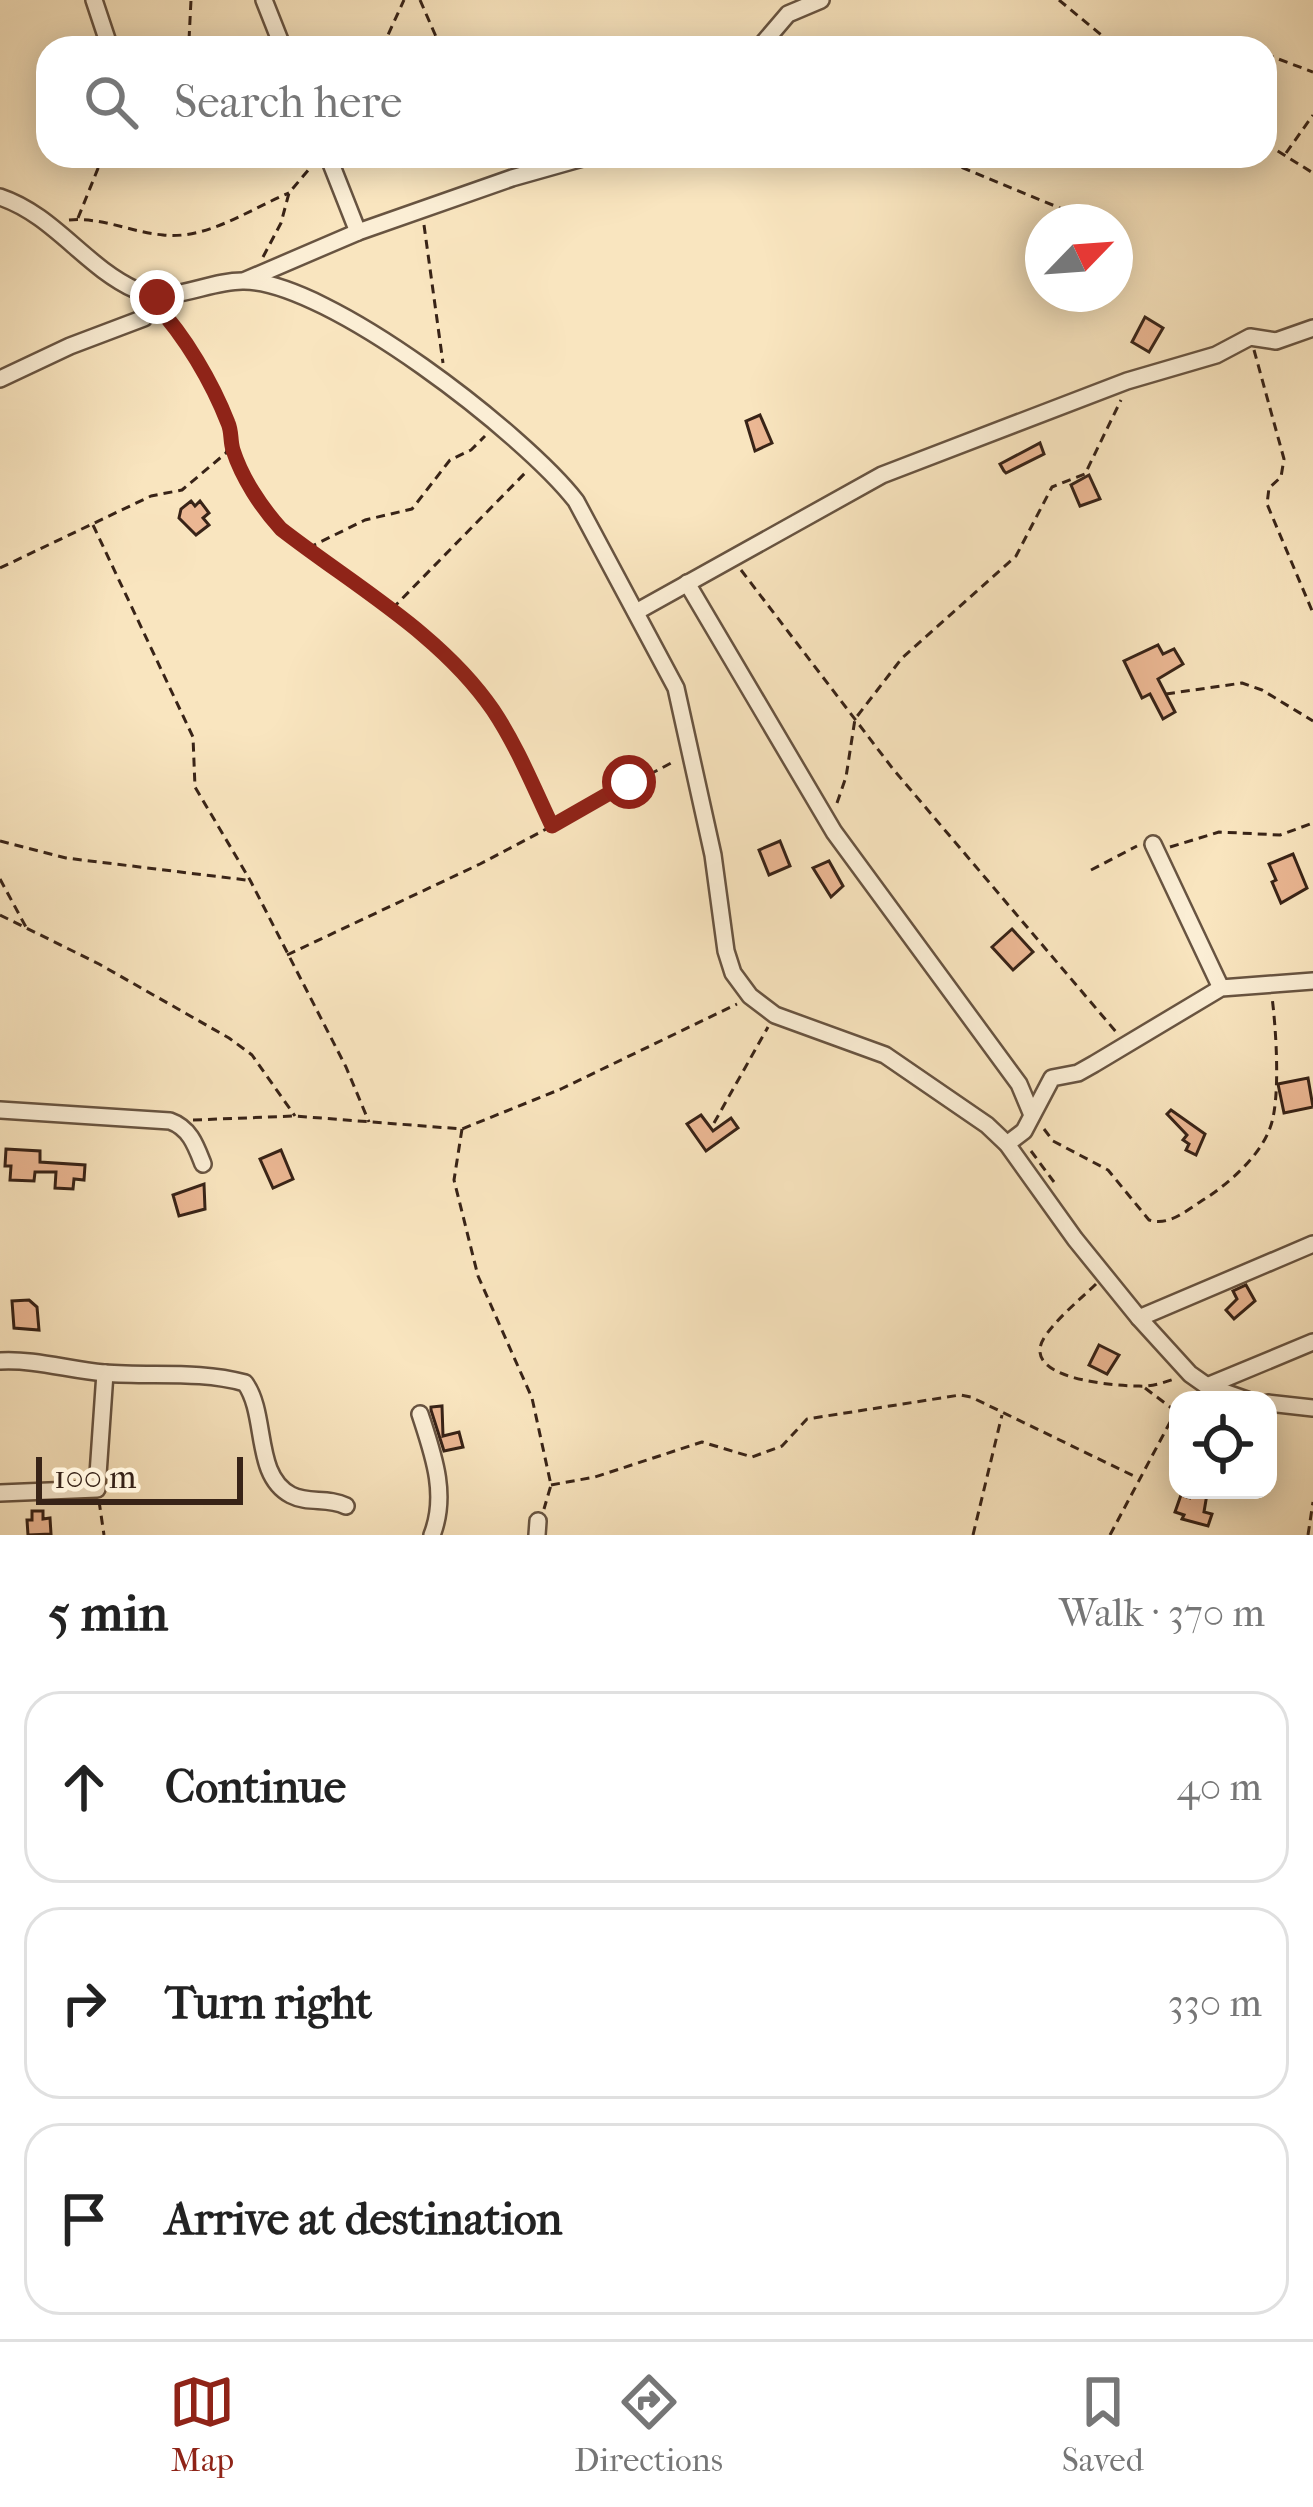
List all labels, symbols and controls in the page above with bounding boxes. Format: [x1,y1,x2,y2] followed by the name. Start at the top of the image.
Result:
[36,36,1277,168] search box
[78,69,144,135] icon: search
[174,76,402,129] text: Search here
[1025,204,1133,312] north arrow
[130,270,184,324] route end
[602,755,656,809] route start
[1169,1391,1277,1499] map controls
[1169,1391,1277,1499] button: locate
[36,1451,243,1504] scale bar
[54,1458,137,1497] text: 100 m
[48,1583,168,1643] text: 5 min
[1059,1590,1265,1636] text: Walk · 370 m
[51,1754,117,1820] icon: ahead
[165,1761,346,1814] text: Continue
[1177,1764,1262,1810] text: 40 m
[51,1970,117,2036] icon: right
[165,1977,372,2030] text: Turn right
[1168,1980,1262,2026] text: 330 m
[51,2186,117,2252] icon: arrive
[165,2193,562,2246] text: Arrive at destination
[169,2369,235,2480] tab: Map
[574,2369,723,2480] tab: Directions
[1062,2369,1144,2480] tab: Saved

